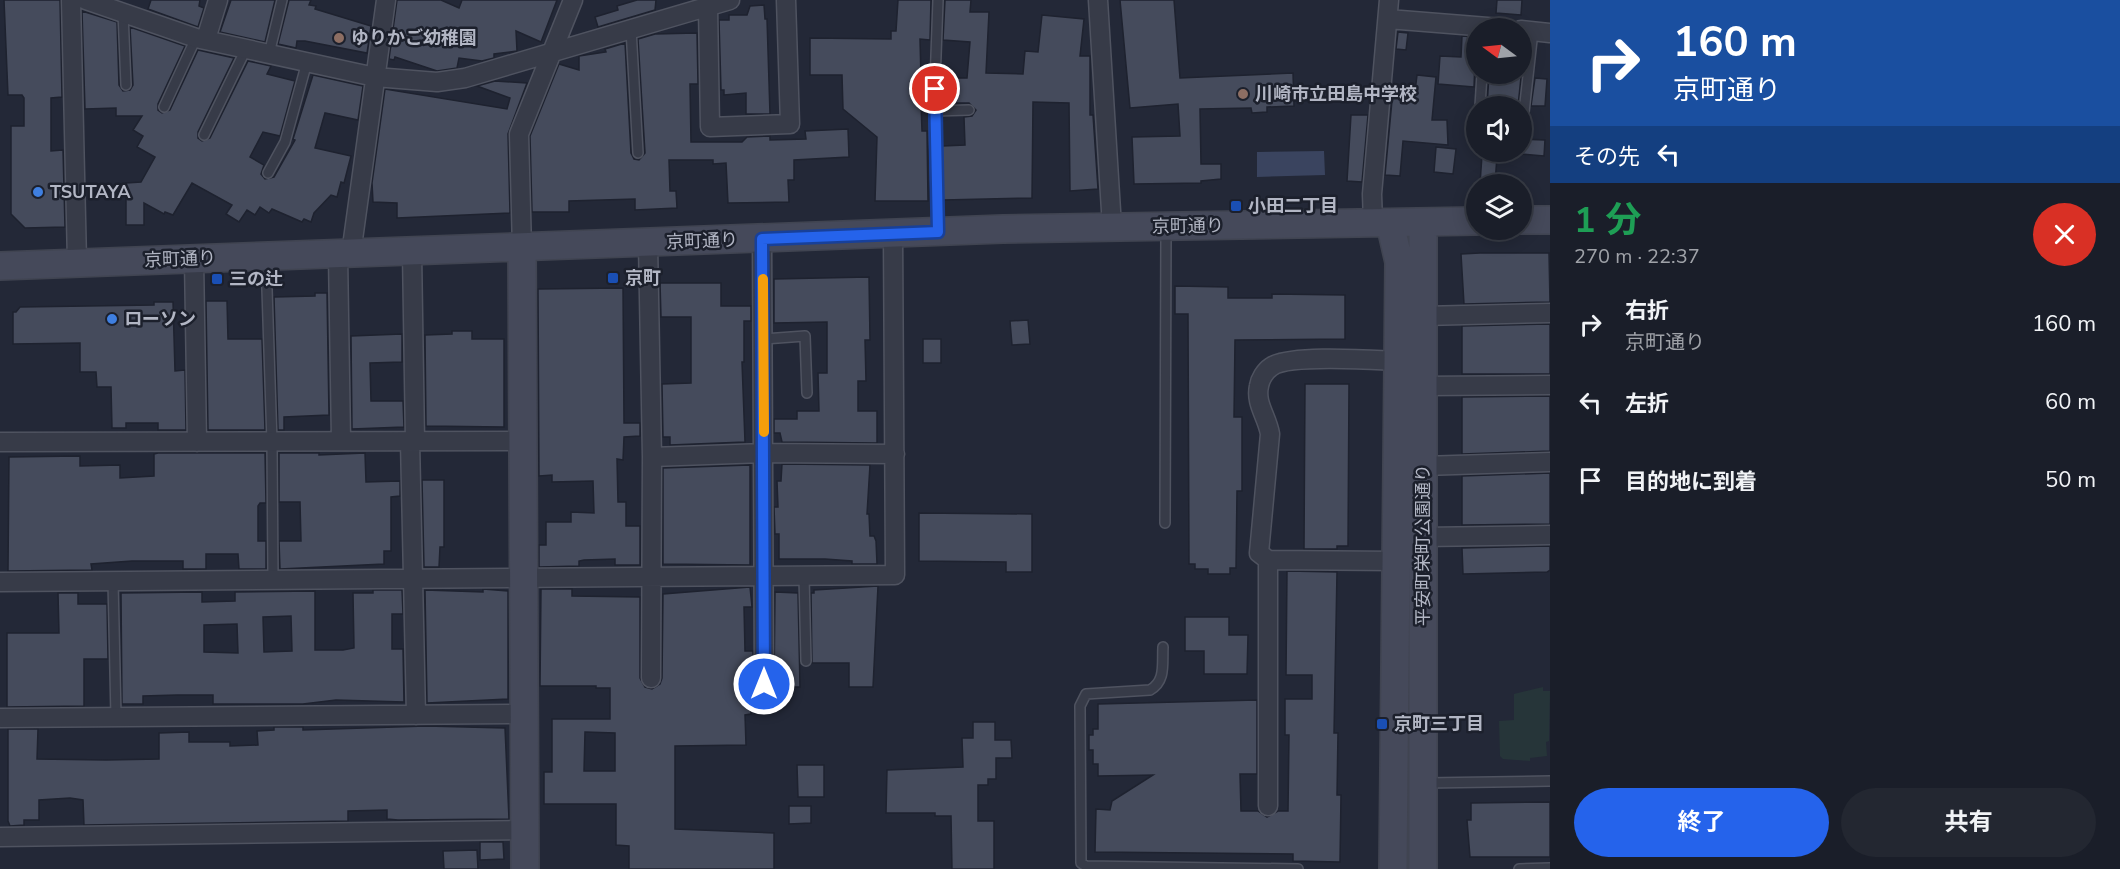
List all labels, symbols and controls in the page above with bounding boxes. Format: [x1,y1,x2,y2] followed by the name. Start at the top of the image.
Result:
[1673,14,1797,71] text: 160 m
[1466,18,1532,84] north arrow
[1466,18,1532,240] map controls
[1574,24,1652,102] icon: right
[351,26,477,50] place label: ゆりかご幼稚園
[332,31,346,45] marker: ゆりかご幼稚園
[909,63,960,114] pin
[918,72,951,105] icon: arrive
[1673,72,1781,109] text: 京町通り
[1255,82,1417,106] place label: 川崎市立田島中学校
[1236,87,1250,101] marker: 川崎市立田島中学校
[1466,96,1532,162] button: sound
[1652,138,1685,171] icon: left
[1574,142,1640,172] text: その先
[1466,174,1532,240] button: layers
[50,180,131,204] place label: TSUTAYA
[31,185,45,199] marker: TSUTAYA
[1248,194,1338,218] place label: 小田二丁目
[1574,196,1641,245] text: 1 分
[1229,199,1243,213] marker: 小田二丁目
[2033,203,2096,266] button: close
[1152,213,1224,239] street label: 京町通り
[666,228,738,254] street label: 京町通り
[1574,243,1700,270] text: 270 m · 22:37
[144,246,216,272] street label: 京町通り
[625,266,661,290] place label: 京町
[229,267,283,291] place label: 三の辻
[606,271,620,285] marker: 京町
[210,272,224,286] marker: 三の辻
[1625,296,1669,326] text: 右折
[124,307,196,331] place label: ローソン
[1574,308,1607,341] icon: right
[2032,309,2096,339] text: 160 m
[105,312,119,326] marker: ローソン
[1625,329,1705,356] text: 京町通り
[1574,386,1607,419] icon: left
[2045,387,2096,417] text: 60 m
[1625,389,1669,419] text: 左折
[1411,464,1435,626] street label: 平安町栄町公園通り
[1574,464,1607,497] icon: arrive
[2045,465,2096,495] text: 50 m
[1625,467,1757,497] text: 目的地に到着
[732,652,796,716] position arrow
[1394,712,1484,736] place label: 京町三丁目
[1375,717,1389,731] marker: 京町三丁目
[1574,788,1829,857] button: 終了
[1841,788,2096,857] button: 共有

